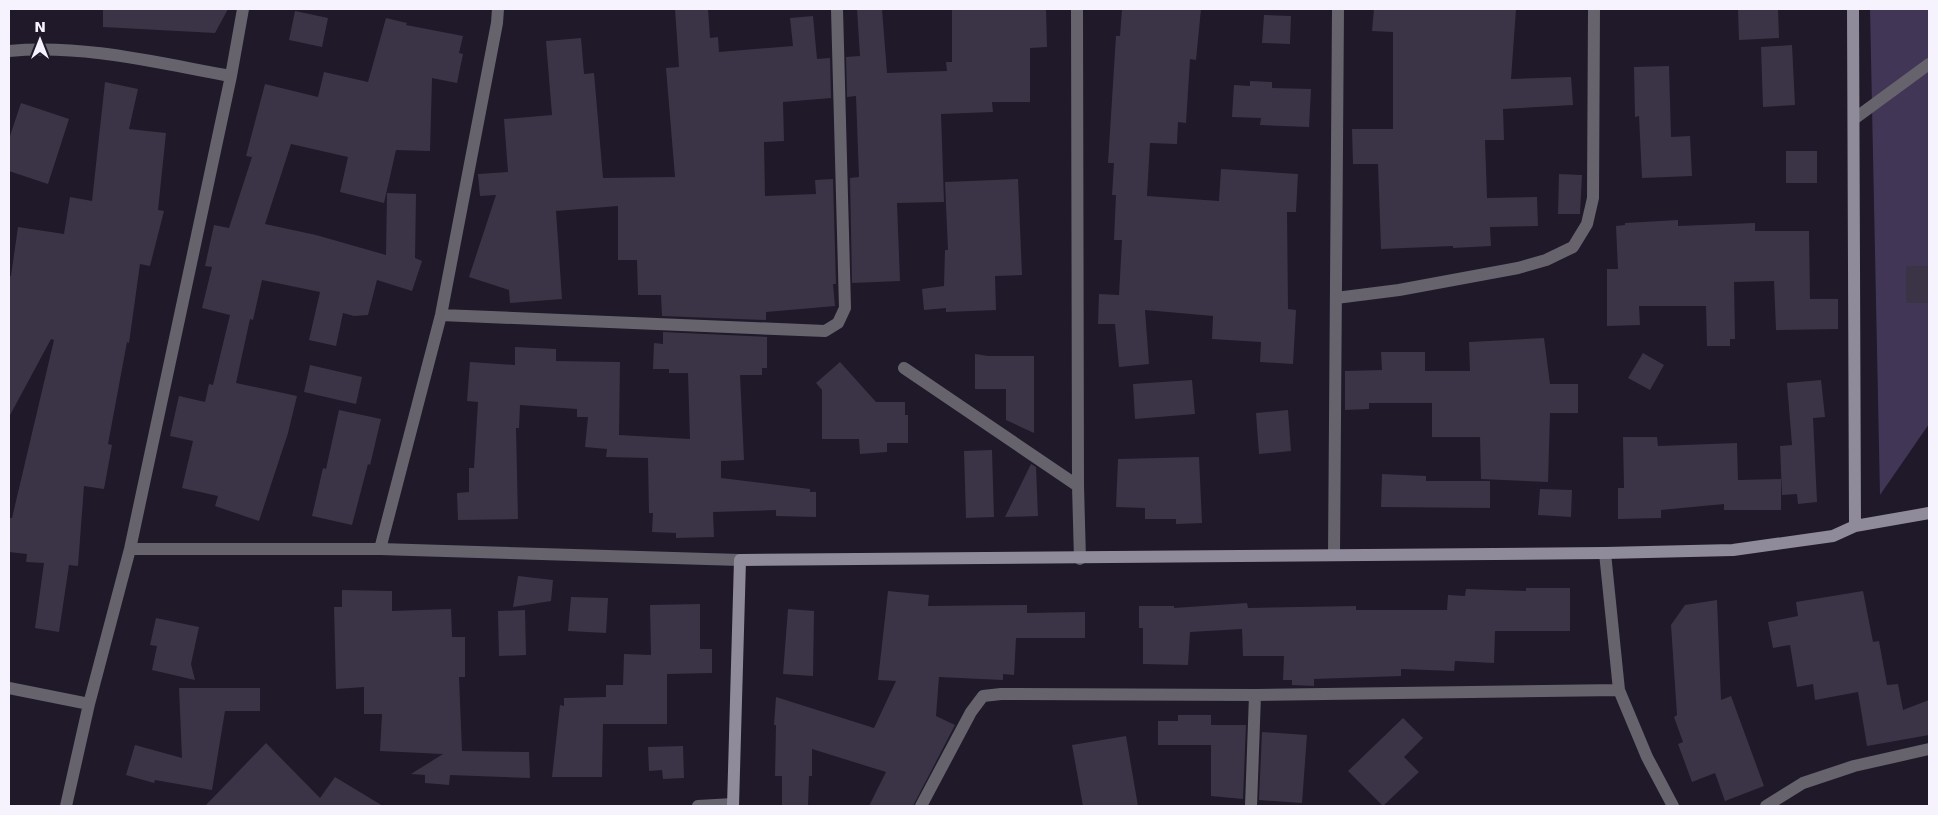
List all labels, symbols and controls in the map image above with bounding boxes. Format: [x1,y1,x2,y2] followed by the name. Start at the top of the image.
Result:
[15,15,65,65] north arrow
[34,19,46,35] text: N

